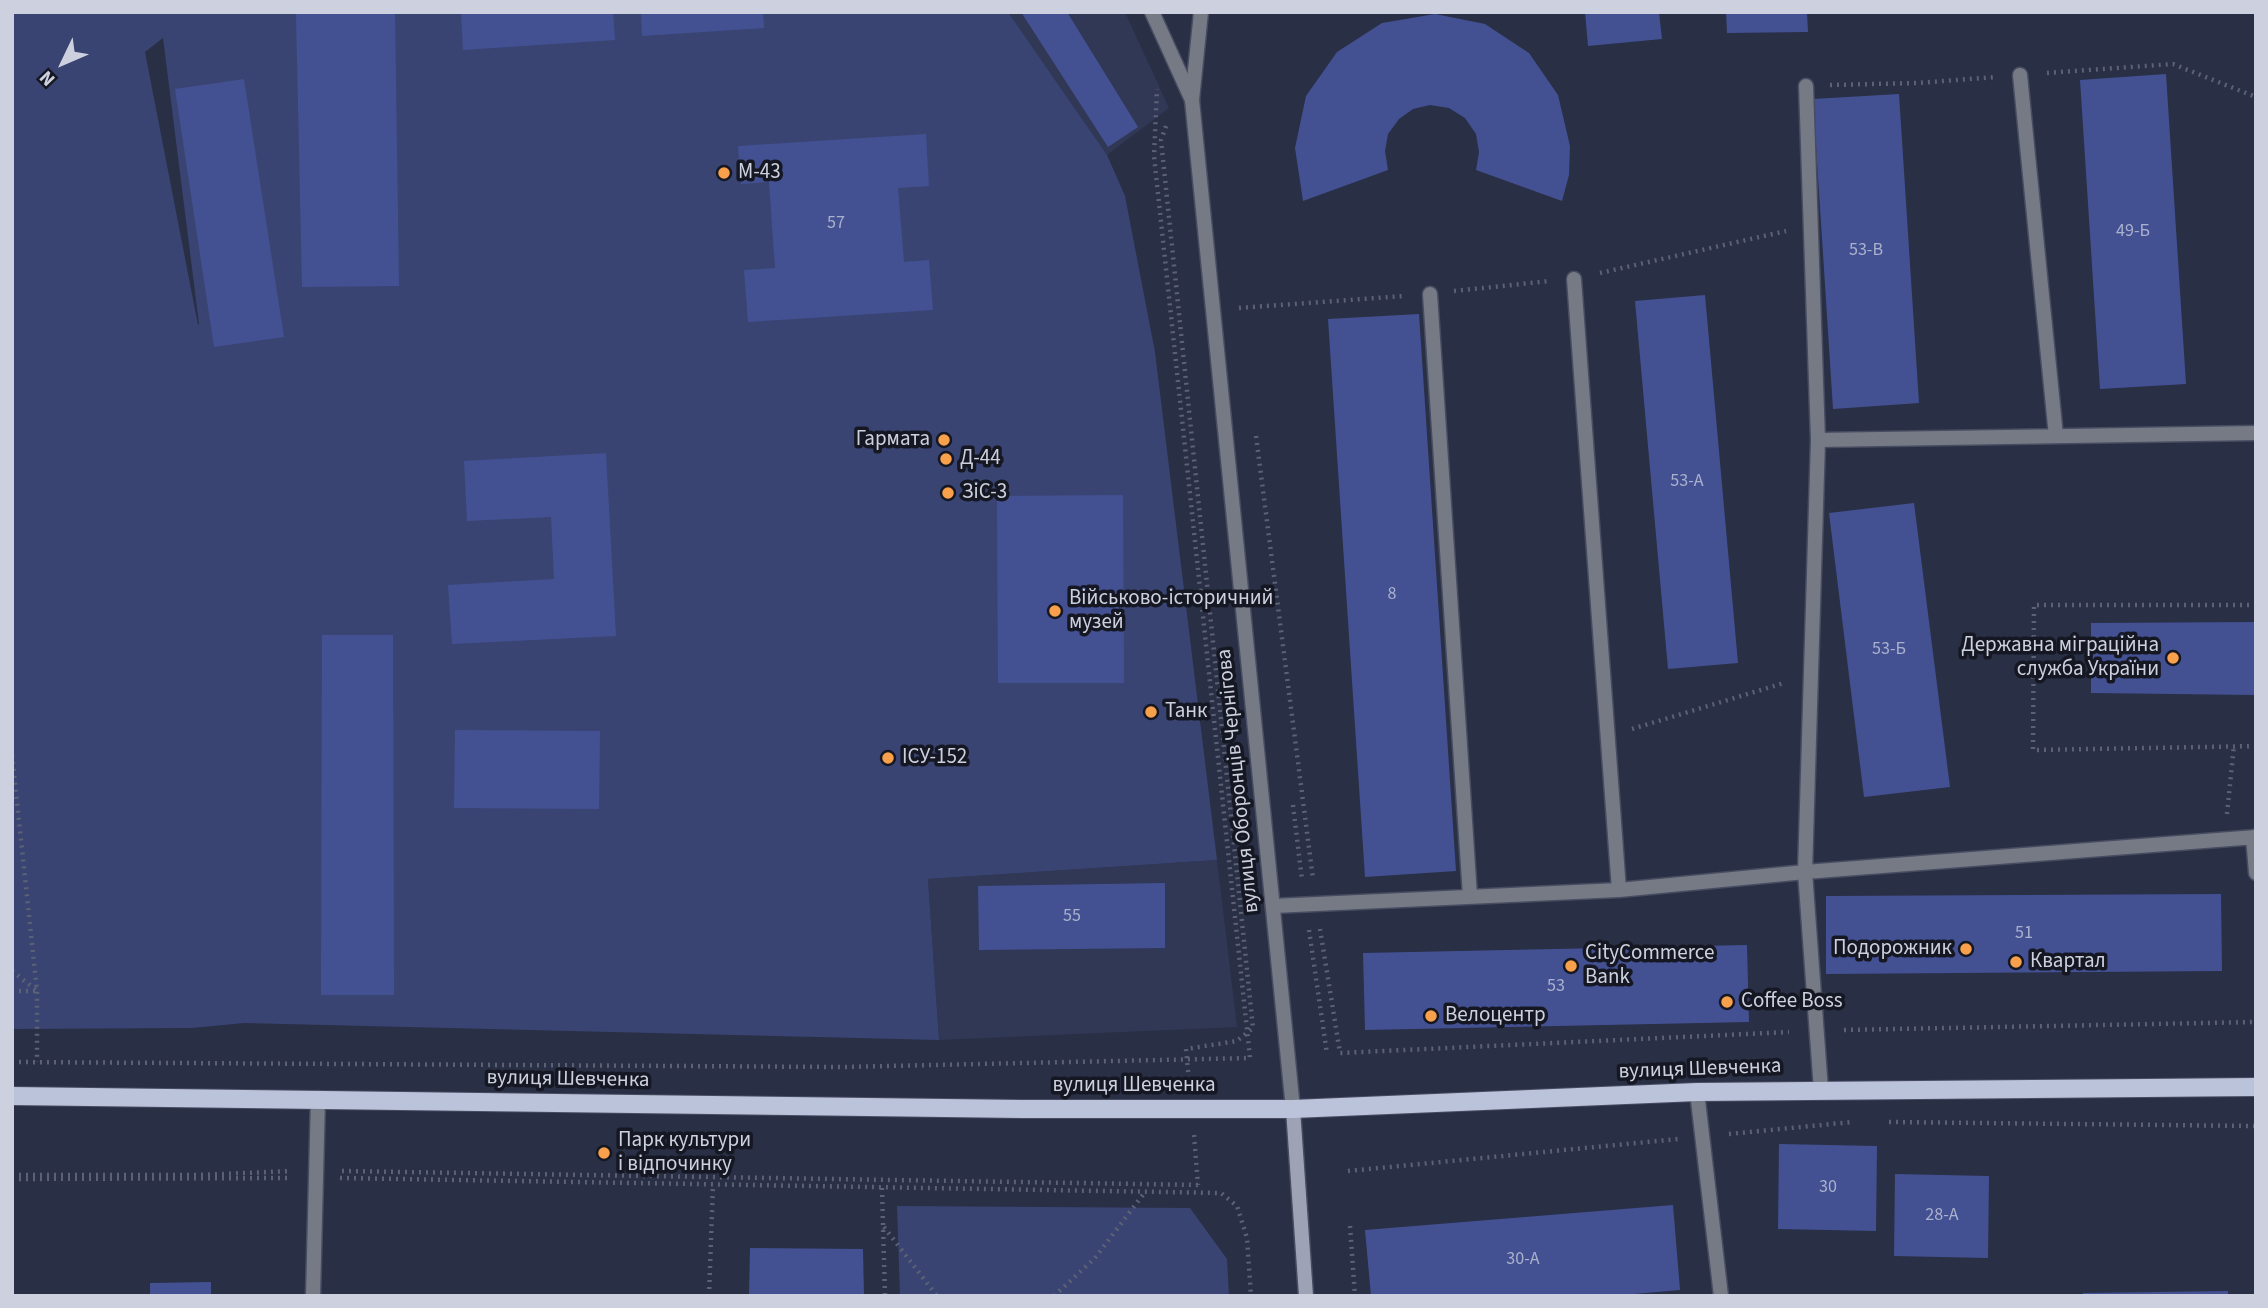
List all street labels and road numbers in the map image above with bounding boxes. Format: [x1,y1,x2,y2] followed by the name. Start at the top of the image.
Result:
[1213,648,1265,914] street label: вулиця Оборонців Чернігова
[1618,1055,1782,1085] street label: вулиця Шевченка
[486,1066,650,1094] street label: вулиця Шевченка
[1052,1073,1216,1099] street label: вулиця Шевченка

